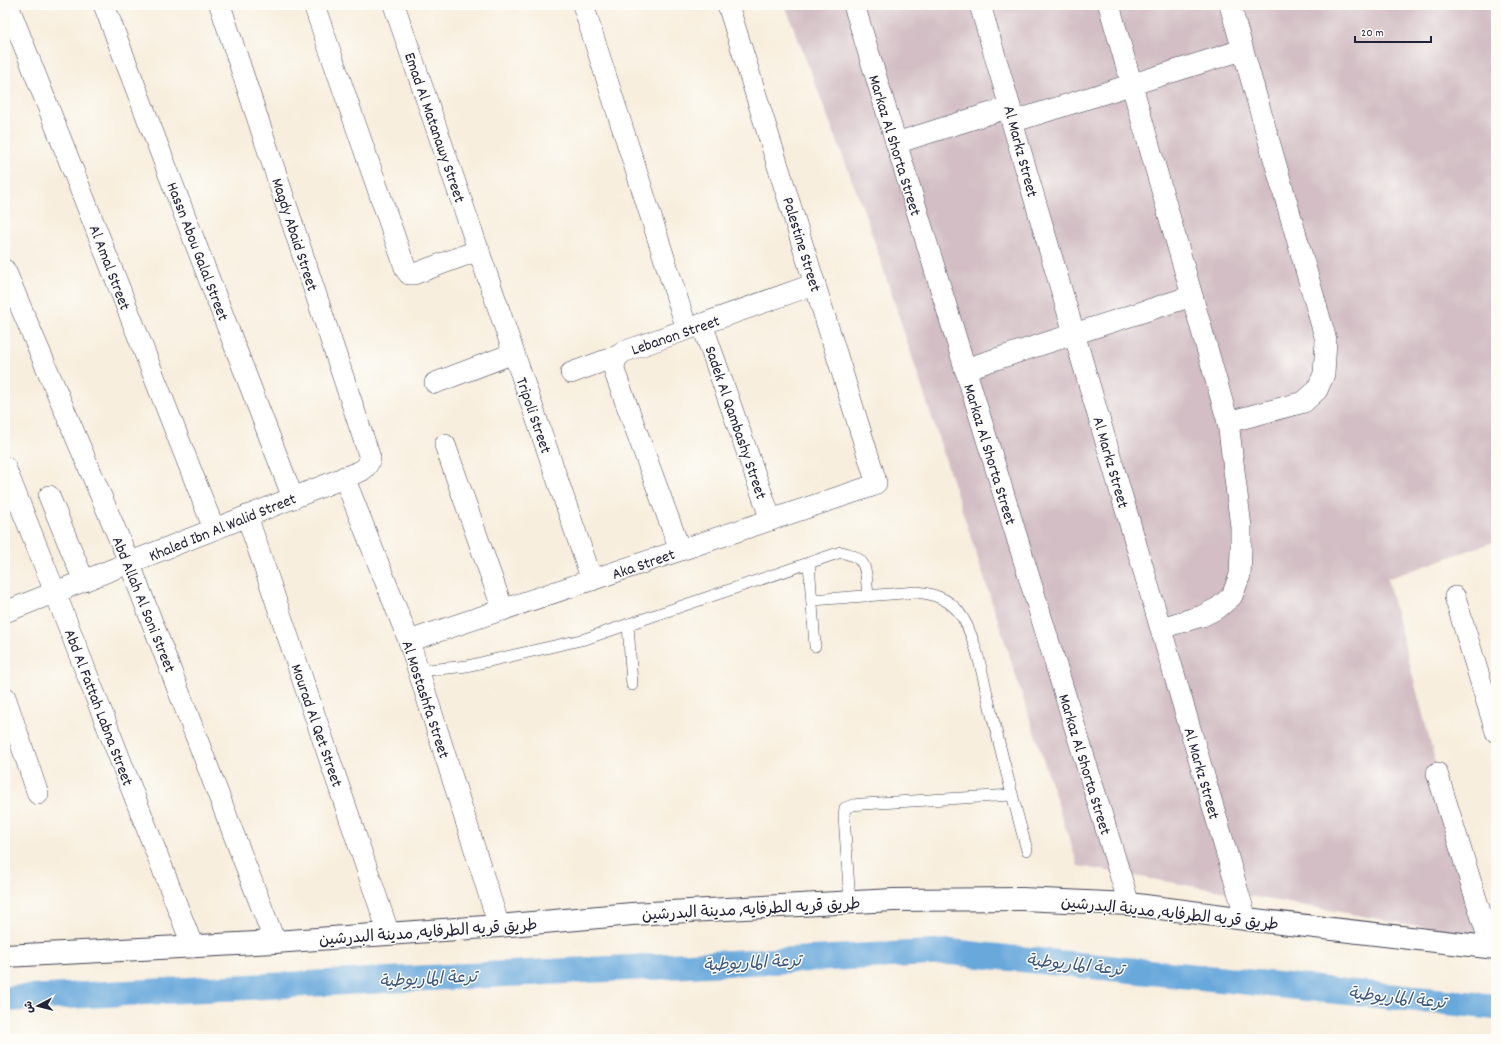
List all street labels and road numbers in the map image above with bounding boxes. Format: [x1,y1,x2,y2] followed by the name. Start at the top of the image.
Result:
[397,50,470,206] street label: Emad Al Matanawy Street
[861,72,926,219] street label: Markaz Al Shorta Street
[996,103,1043,200] street label: Al Markz Street
[265,175,323,294] street label: Magdy Abaid Street
[160,179,234,325] street label: Hassn Abou Galal Street
[775,194,826,295] street label: Palestine Street
[82,222,136,314] street label: Al Amal Street
[628,310,723,362] street label: Lebanon Street
[698,343,772,503] street label: Sadek Al Qambashy Street
[509,375,556,457] street label: Tripoli Street
[956,381,1021,528] street label: Markaz Al Shorta Street
[1086,414,1134,511] street label: Al Markz Street
[146,488,300,568] street label: Khaled Ibn Al Walid Street
[105,533,181,677] street label: Abd Allah Al Soni Street
[609,544,679,587] street label: Aka Street
[57,626,138,790] street label: Abd Al Fattah Labna Street
[395,638,455,762] street label: Al Mostashfa Street
[284,661,348,791] street label: Mourad Al Qet Street
[1051,691,1116,838] street label: Markaz Al Shorta Street
[1177,725,1225,822] street label: Al Markz Street
[1060,892,1280,937] street label: طريق قريه الطرفايه, مدينة البدرشين
[641,893,861,928] street label: طريق قريه الطرفايه, مدينة البدرشين
[318,914,538,953] street label: طريق قريه الطرفايه, مدينة البدرشين

